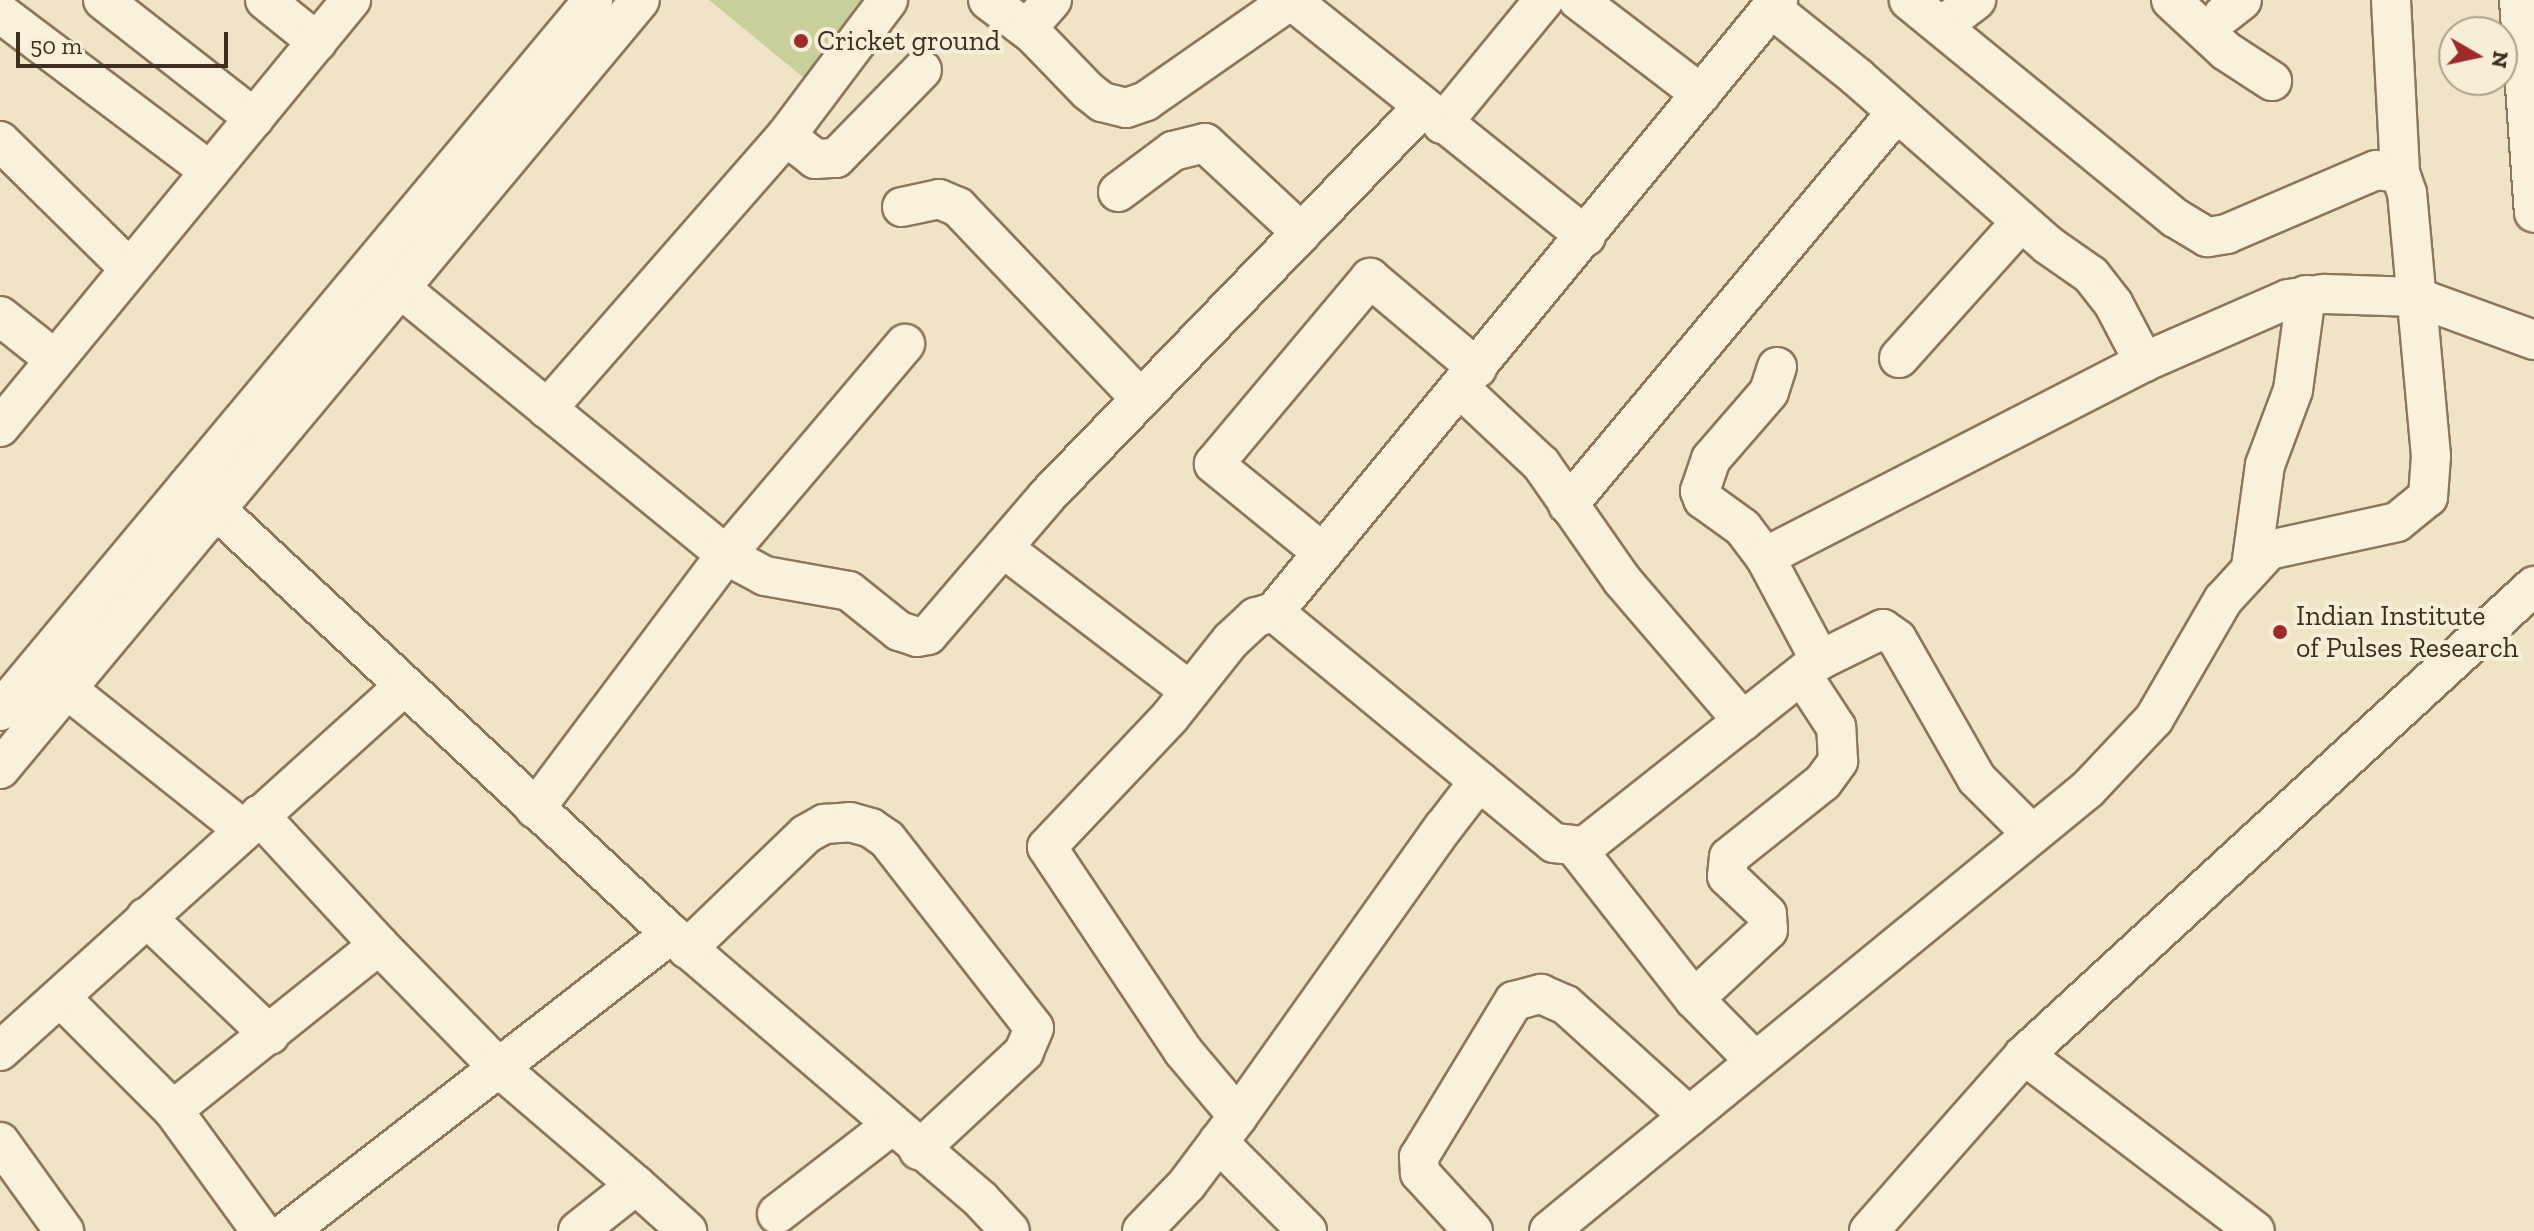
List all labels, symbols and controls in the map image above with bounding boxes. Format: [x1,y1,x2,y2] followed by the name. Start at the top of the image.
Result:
[20,16,232,66] scale bar
[2438,16,2518,96] north arrow
[817,24,1000,58] place label: Cricket ground
[30,31,82,60] text: 50 m
[792,32,810,50] marker: Cricket ground
[2486,49,2515,70] text: N
[2296,599,2518,665] place label: Indian Institute of Pulses Research
[2271,623,2289,641] marker: Indian Institute of Pulses Research

